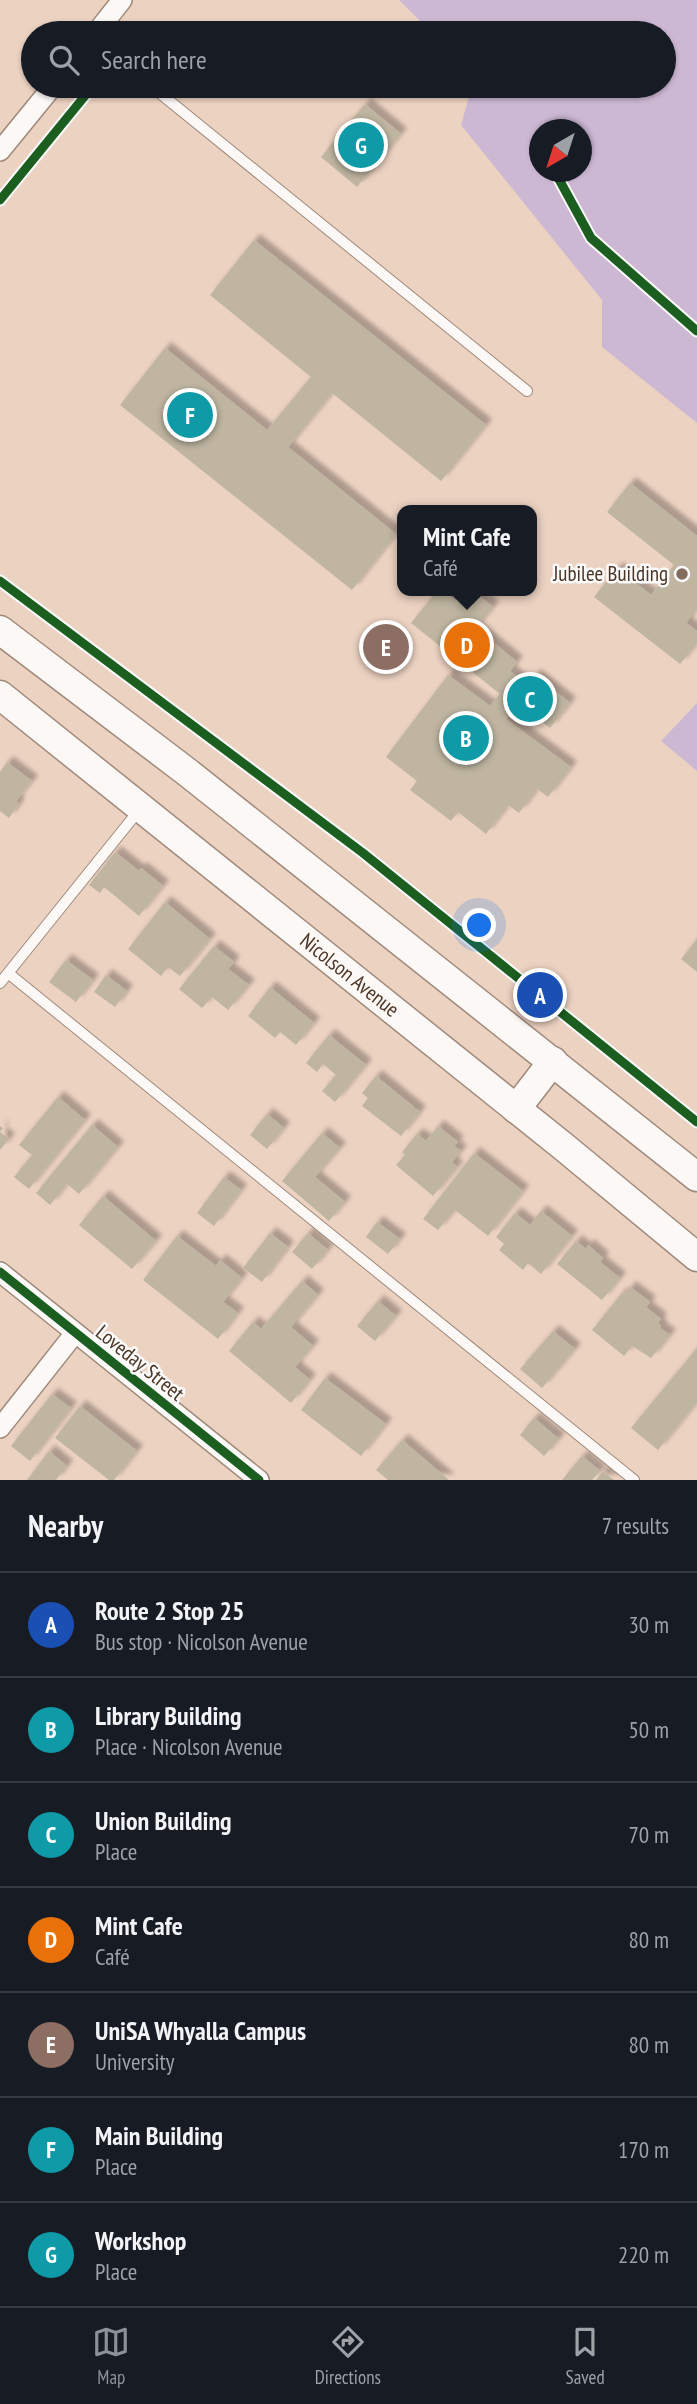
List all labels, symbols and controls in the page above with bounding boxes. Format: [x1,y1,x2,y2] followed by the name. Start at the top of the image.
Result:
[21,21,676,98] search box
[45,41,83,79] icon: search
[101,43,207,76] text: Search here
[338,119,384,171] pin: G
[529,119,592,182] north arrow
[167,389,213,441] pin: F
[397,505,537,596] popup
[423,520,511,553] text: Mint Cafe
[423,553,458,582] text: Café
[552,560,668,587] place label: Jubilee Building
[674,566,690,582] marker: Jubilee Building
[444,619,490,671] pin: D
[363,621,409,673] pin: E
[507,673,553,725] pin: C
[443,712,489,764] pin: B
[462,908,496,942] your location
[295,927,405,1023] street label: Nicolson Avenue
[517,969,563,1021] pin: A
[91,1319,190,1407] street label: Loveday Street
[28,1506,103,1545] text: Nearby
[602,1511,669,1540] text: 7 results
[95,1594,244,1627] text: Route 2 Stop 25
[45,1610,57,1639] text: A
[628,1610,669,1639] text: 30 m
[95,1627,308,1656] text: Bus stop · Nicolson Avenue
[95,1699,241,1732] text: Library Building
[45,1715,57,1744] text: B
[628,1715,669,1744] text: 50 m
[95,1732,283,1761] text: Place · Nicolson Avenue
[95,1804,232,1837] text: Union Building
[46,1820,56,1849] text: C
[628,1820,669,1849] text: 70 m
[95,1837,137,1866] text: Place
[95,1909,183,1942] text: Mint Cafe
[45,1925,57,1954] text: D
[628,1925,669,1954] text: 80 m
[95,1942,130,1971] text: Café
[95,2014,306,2047] text: UniSA Whyalla Campus
[46,2030,56,2059] text: E
[628,2030,669,2059] text: 80 m
[95,2047,174,2076] text: University
[95,2119,223,2152] text: Main Building
[46,2135,56,2164] text: F
[618,2135,669,2164] text: 170 m
[95,2152,137,2181] text: Place
[95,2224,186,2257] text: Workshop
[45,2240,57,2269] text: G
[618,2240,669,2269] text: 220 m
[95,2257,137,2286] text: Place
[92,2323,130,2389] tab: Map
[315,2323,381,2389] tab: Directions
[566,2323,605,2389] tab: Saved

